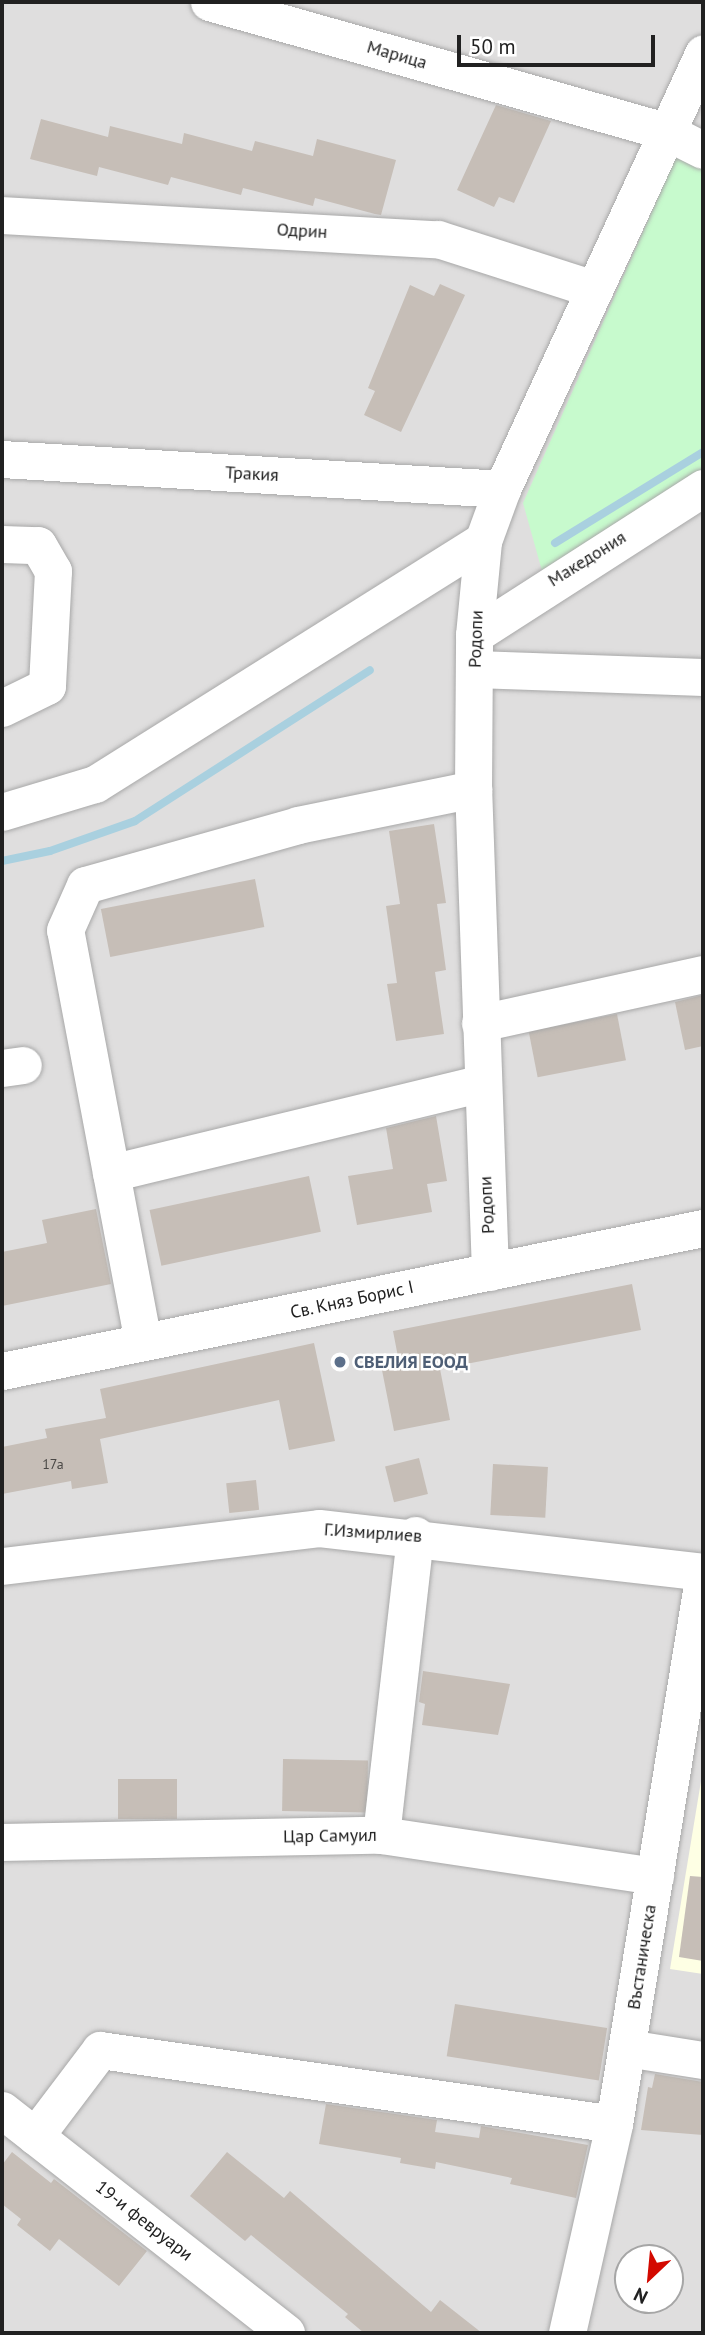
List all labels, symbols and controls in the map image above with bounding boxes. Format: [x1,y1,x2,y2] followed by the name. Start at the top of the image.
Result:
[460,21,658,65] scale bar
[470,33,516,60] text: 50 m
[364,36,430,74] street label: Марица
[276,219,328,243] street label: Одрин
[225,462,279,486] street label: Тракия
[544,527,630,591] street label: Македония
[464,610,488,668] street label: Родопи
[475,1176,499,1234] street label: Родопи
[288,1276,416,1324] street label: Св. Княз Борис I
[354,1351,468,1373] place label: СВЕЛИЯ ЕООД
[332,1354,348,1370] marker: СВЕЛИЯ ЕООД
[42,1456,64,1472] house number: 17a
[323,1519,423,1547] street label: Г.Измирлиев
[283,1824,377,1848] street label: Цар Самуил
[623,1903,661,2011] street label: Въстаническа
[91,2176,197,2266] street label: 19-и февруари
[614,2244,684,2314] north arrow
[630,2283,652,2310] text: N

